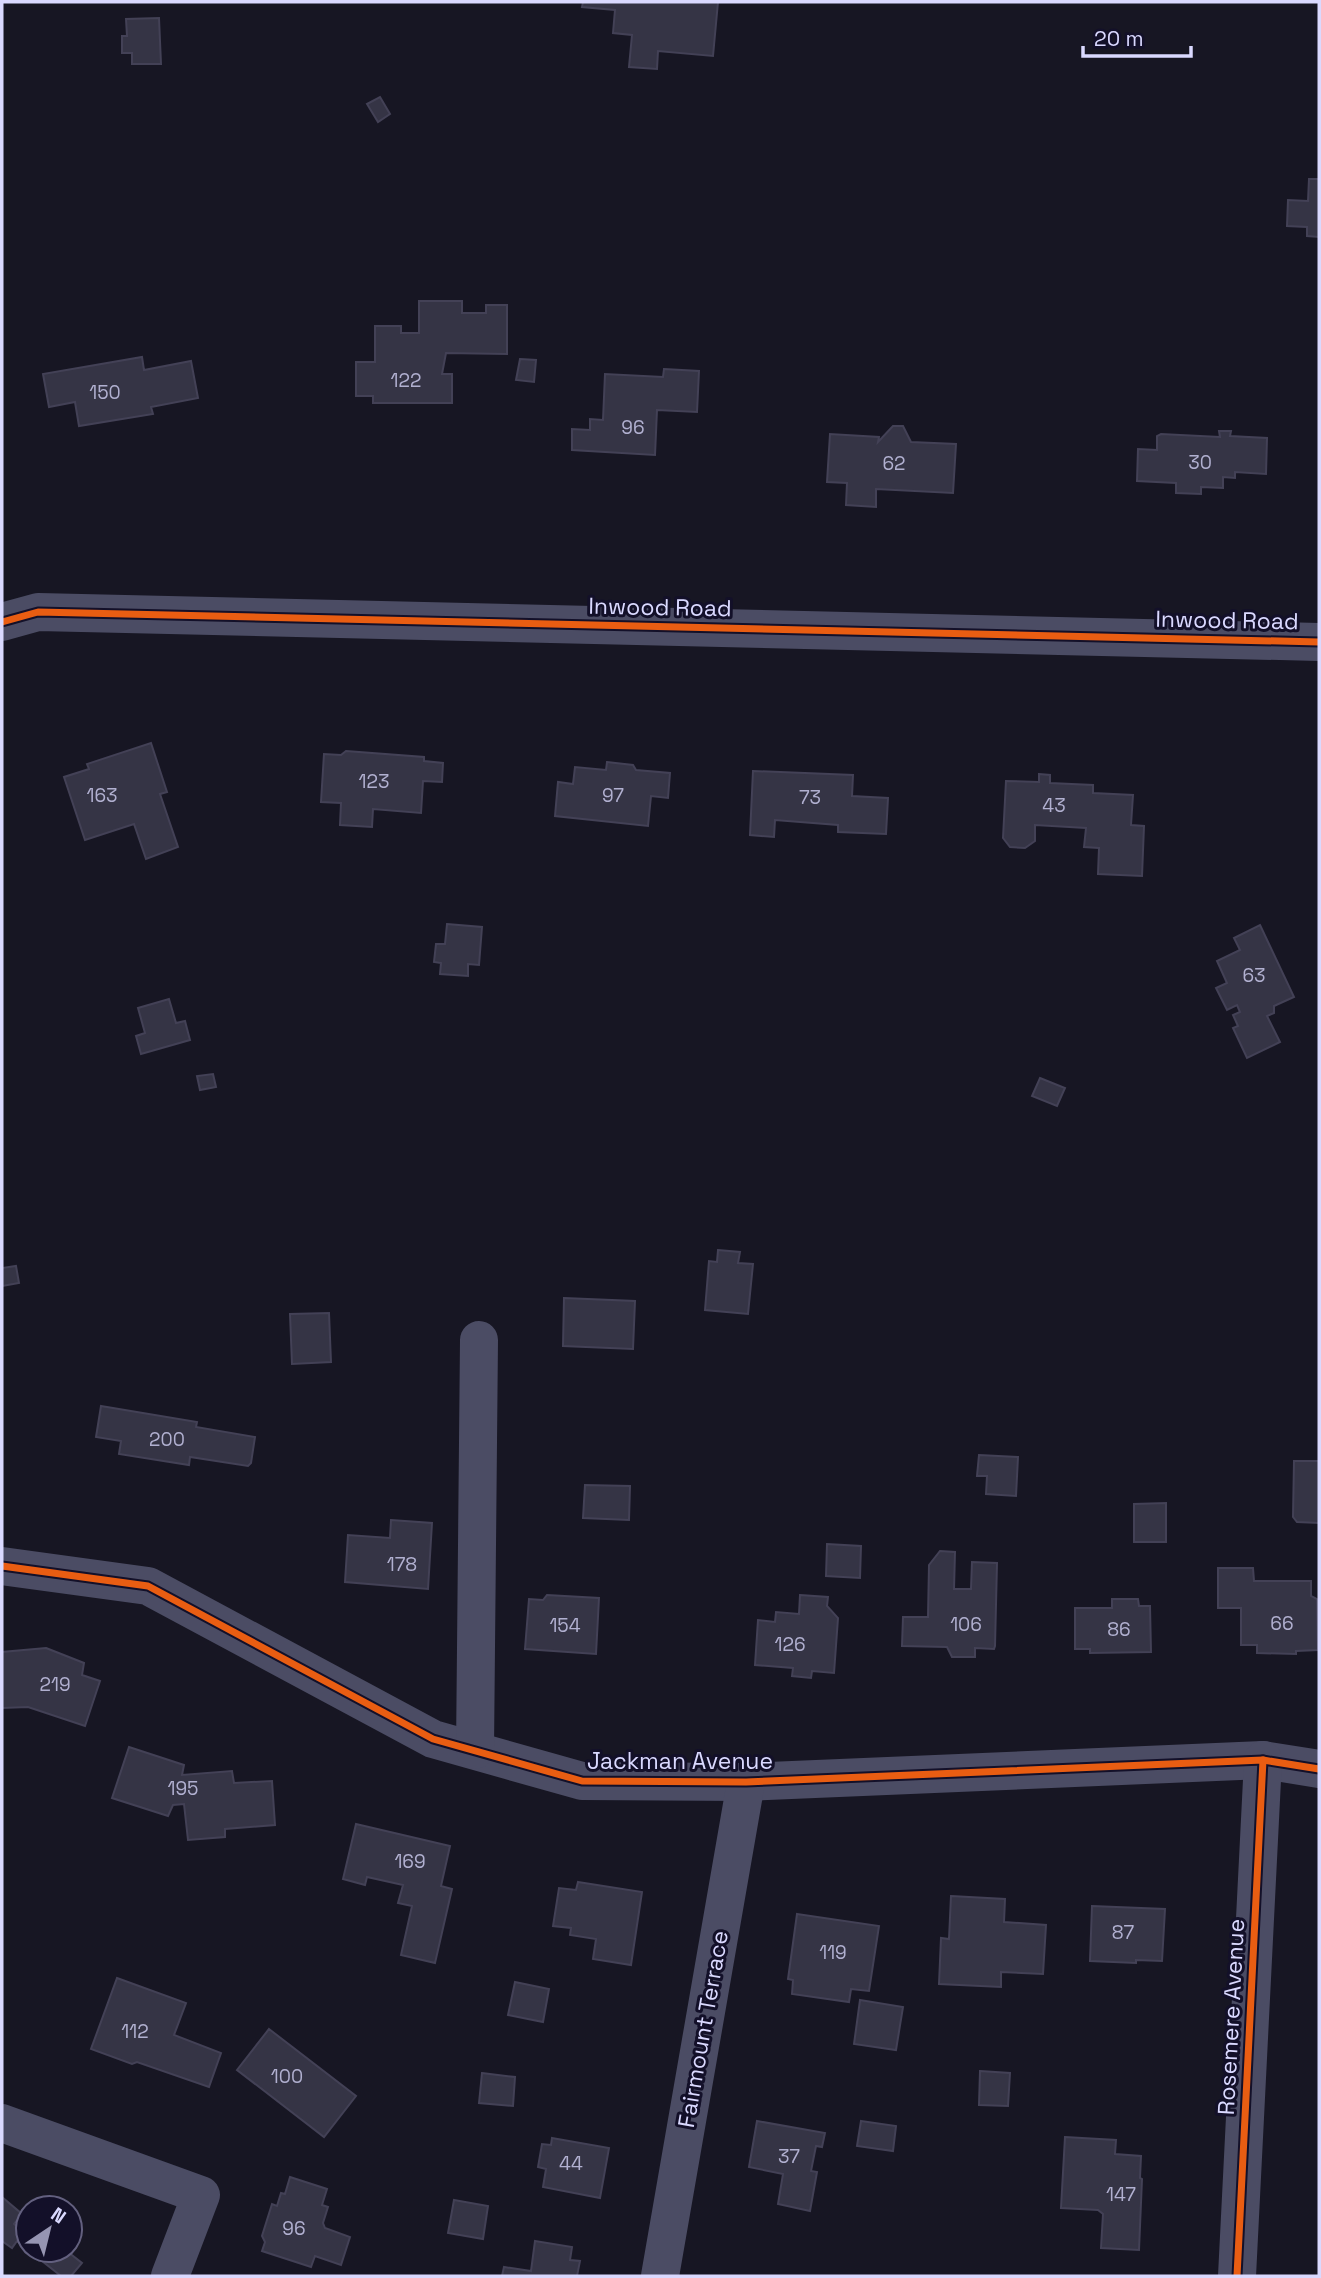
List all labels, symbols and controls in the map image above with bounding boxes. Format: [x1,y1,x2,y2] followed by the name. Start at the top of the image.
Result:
[1083,14,1192,58] scale bar
[1094,25,1144,52] text: 20 m
[391,368,421,393] house number: 122
[89,380,121,405] house number: 150
[621,415,645,440] house number: 96
[1188,450,1212,475] house number: 30
[882,451,906,476] house number: 62
[588,591,732,623] street label: Inwood Road
[1155,604,1299,636] street label: Inwood Road
[359,769,389,794] house number: 123
[86,783,118,808] house number: 163
[602,783,624,808] house number: 97
[799,785,821,810] house number: 73
[1042,793,1066,818] house number: 43
[1242,963,1266,988] house number: 63
[149,1427,185,1452] house number: 200
[387,1552,417,1577] house number: 178
[1270,1611,1294,1636] house number: 66
[950,1612,982,1637] house number: 106
[549,1613,581,1638] house number: 154
[1107,1617,1131,1642] house number: 86
[774,1632,806,1657] house number: 126
[39,1672,71,1697] house number: 219
[587,1746,773,1776] street label: Jackman Avenue
[168,1776,198,1801] house number: 195
[394,1849,426,1874] house number: 169
[1211,1918,1251,2116] street label: Rosemere Avenue
[1112,1920,1134,1945] house number: 87
[671,1928,735,2130] street label: Fairmount Terrace
[819,1940,847,1965] house number: 119
[121,2019,149,2044] house number: 112
[271,2064,303,2089] house number: 100
[778,2144,800,2169] house number: 37
[559,2151,583,2176] house number: 44
[1106,2182,1136,2207] house number: 147
[14,2194,84,2264] north arrow
[46,2202,71,2229] text: N
[282,2216,306,2241] house number: 96

